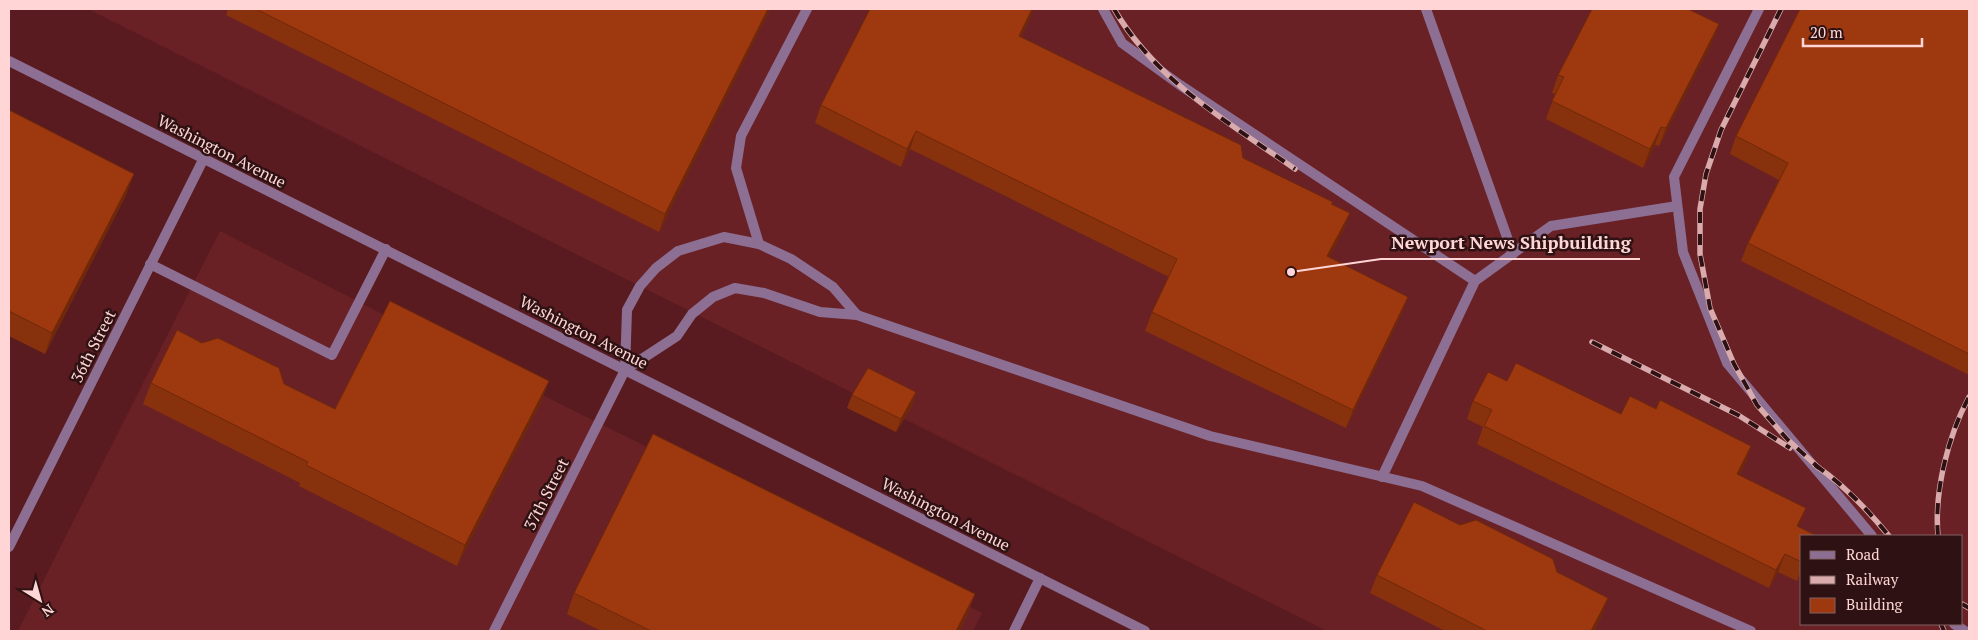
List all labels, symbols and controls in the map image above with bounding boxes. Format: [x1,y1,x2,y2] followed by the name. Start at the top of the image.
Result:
[1803,15,1922,47] scale bar
[1810,22,1843,42] text: 20 m
[154,109,290,193] street label: Washington Avenue
[1381,226,1640,259] callout: Newport News Shipbuilding
[1391,230,1632,254] text: Newport News Shipbuilding
[516,290,652,374] street label: Washington Avenue
[65,306,121,386] street label: 36th Street
[518,454,574,534] street label: 37th Street
[878,472,1014,556] street label: Washington Avenue
[1800,535,1963,625] legend
[1846,544,1879,564] text: Road
[1846,569,1899,589] text: Railway
[15,575,65,625] north arrow
[1846,594,1904,614] text: Building
[38,600,58,622] text: N

